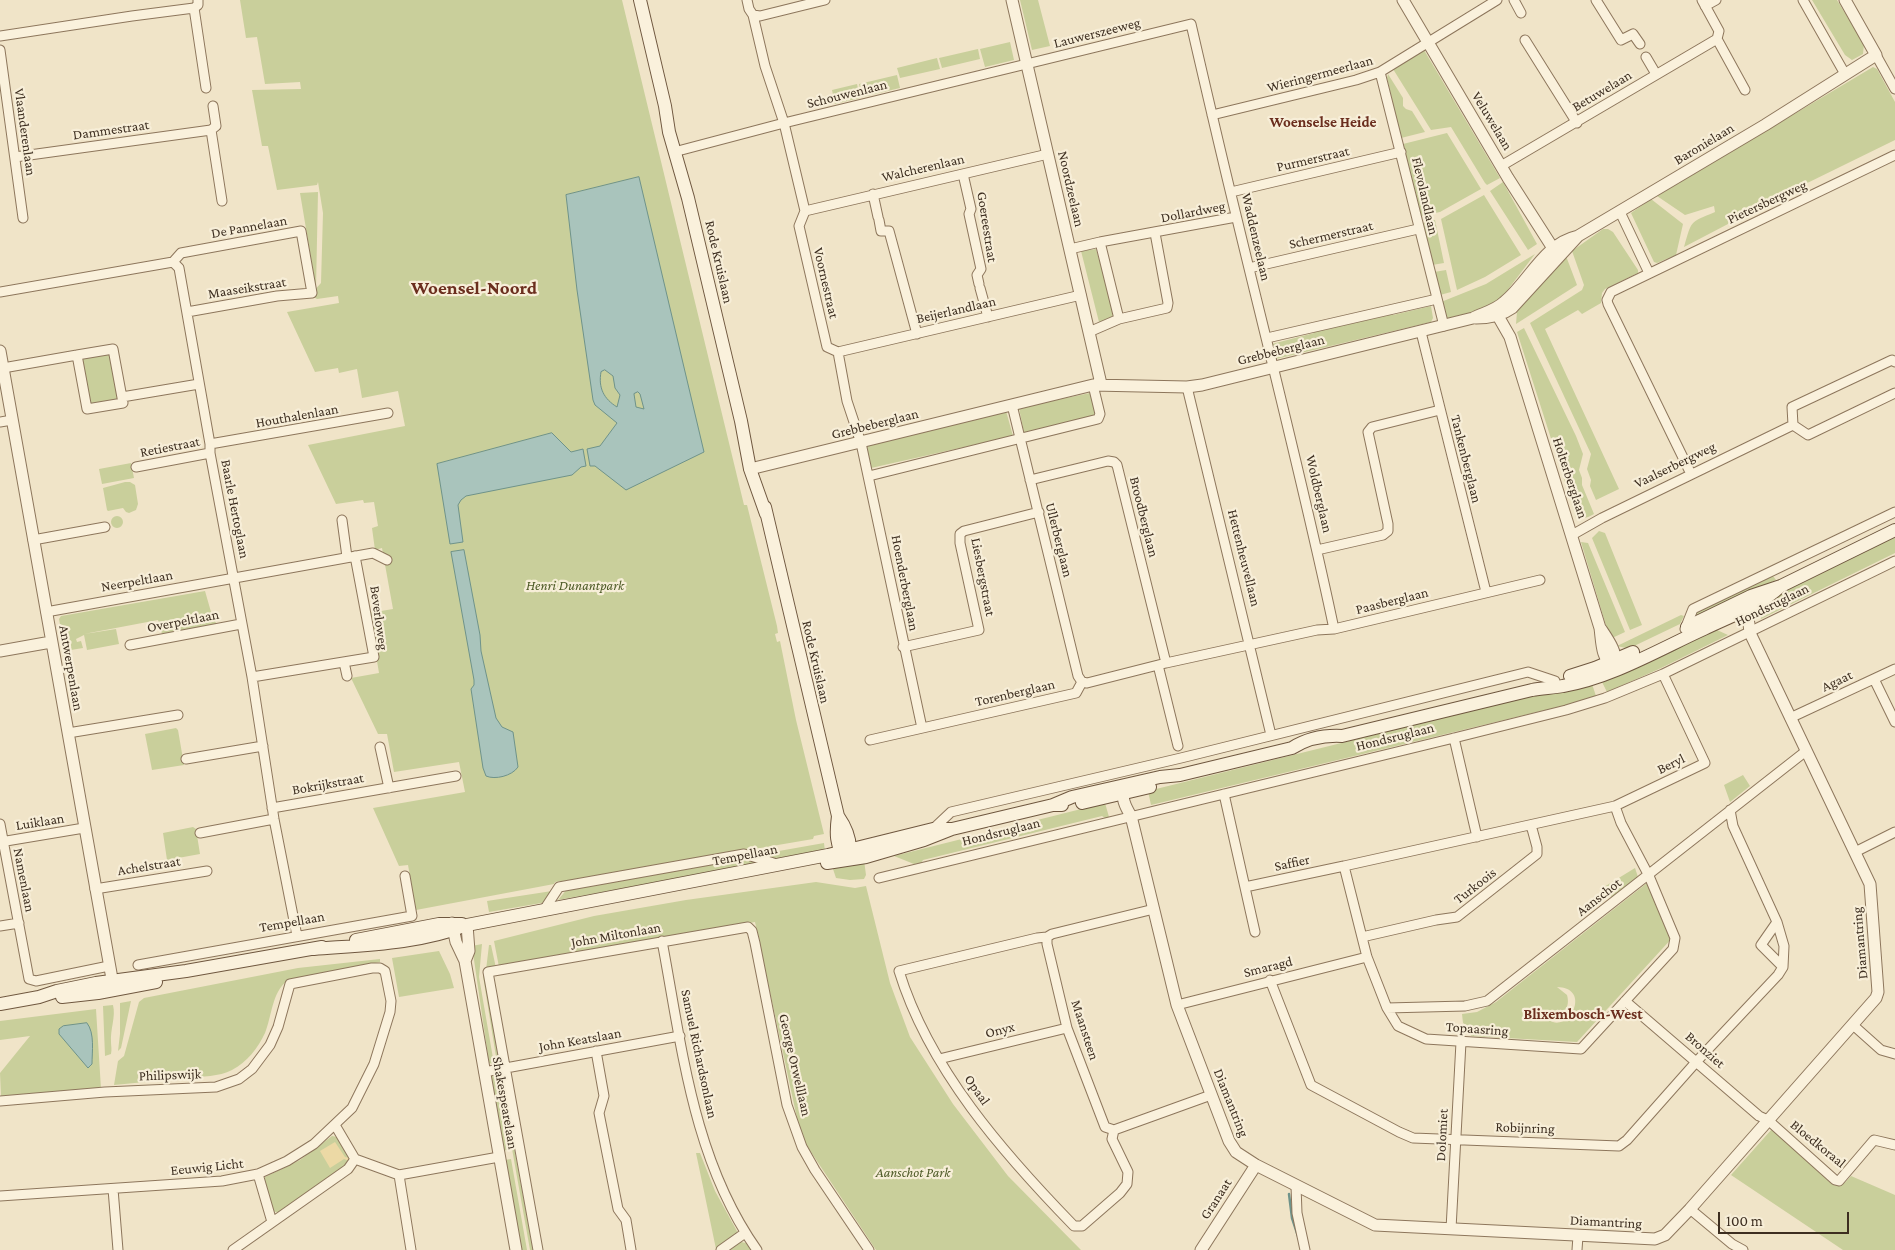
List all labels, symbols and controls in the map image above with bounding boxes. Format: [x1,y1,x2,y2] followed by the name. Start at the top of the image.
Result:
[1052,14,1142,52] street label: Lauwerszeeweg
[1265,52,1375,96] street label: Wieringermeerlaan
[1569,67,1635,115] street label: Betuwelaan
[805,76,889,112] street label: Schouwenlaan
[11,87,39,177] street label: Vlaanderenlaan
[1468,89,1516,153] street label: Veluwelaan
[1269,113,1377,131] district label: Woenselse Heide
[72,116,150,144] street label: Dammestraat
[1671,119,1737,169] street label: Baronielaan
[1275,142,1351,176] street label: Purmerstraat
[1054,149,1088,229] street label: Noordzeelaan
[880,150,966,186] street label: Walcherenlaan
[1408,156,1442,236] street label: Flevolandlaan
[1725,176,1809,228] street label: Pietersbergweg
[973,190,1001,264] street label: Goereestraat
[1238,192,1274,282] street label: Waddenzeelaan
[1159,198,1227,226] street label: Dollardweg
[210,212,288,242] street label: De Pannelaan
[1287,217,1375,253] street label: Schermerstraat
[701,219,737,305] street label: Rode Kruislaan
[810,246,842,320] street label: Voornestraat
[207,274,287,302] street label: Maaseikstraat
[411,277,537,299] district label: Woensel-Noord
[915,293,997,327] street label: Beijerlandlaan
[1236,331,1326,369] street label: Grebbeberglaan
[254,400,340,432] street label: Houthalenlaan
[830,405,920,443] street label: Grebbeberglaan
[1447,413,1485,505] street label: Tankenberglaan
[139,433,201,461] street label: Retiestraat
[1549,435,1591,521] street label: Holterberglaan
[1632,438,1718,492] street label: Vaalserbergweg
[1302,453,1336,535] street label: Woldberglaan
[217,458,253,560] street label: Baarle Hertoglaan
[1126,475,1162,559] street label: Broodberglaan
[1042,501,1076,579] street label: Ullerberglaan
[1224,508,1264,608] street label: Hettenheuvellaan
[887,534,923,632] street label: Hoenderberglaan
[967,536,999,618] street label: Liesbergstraat
[100,566,174,596] street label: Neerpeltlaan
[526,578,624,594] park label: Henri Dunantpark
[1732,580,1812,630] street label: Hondsruglaan
[1354,584,1430,618] street label: Paasberglaan
[366,585,392,651] street label: Beverloweg
[146,606,220,636] street label: Overpeltlaan
[798,619,834,705] street label: Rode Kruislaan
[55,624,87,712] street label: Antwerpenlaan
[1819,667,1855,695] street label: Agaat
[973,676,1057,710] street label: Torenberglaan
[1354,719,1436,755] street label: Hondsruglaan
[1654,750,1688,778] street label: Beryl
[291,769,365,799] street label: Bokrijkstraat
[15,810,65,834] street label: Luiklaan
[960,814,1042,850] street label: Hondsruglaan
[711,840,779,870] street label: Tempellaan
[10,847,38,913] street label: Namenlaan
[1273,851,1311,875] street label: Saffier
[116,853,182,879] street label: Achelstraat
[1450,864,1500,908] street label: Turkoois
[1573,874,1625,920] street label: Aanschot
[1848,906,1872,980] street label: Diamantring
[258,908,326,936] street label: Tempellaan
[570,919,662,951] street label: John Miltonlaan
[1242,953,1294,981] street label: Smaragd
[677,988,721,1120] street label: Samuel Richardsonlaan
[1067,998,1103,1062] street label: Maansteen
[1523,1005,1643,1023] district label: Blixembosch-West
[775,1012,815,1118] street label: George Orwelllaan
[984,1018,1016,1042] street label: Onyx
[1445,1018,1509,1040] street label: Topaasring
[537,1024,623,1056] street label: John Keatslaan
[1682,1028,1728,1072] street label: Bronziet
[489,1055,521,1151] street label: Shakespearelaan
[138,1066,202,1084] street label: Philipswijk
[1210,1066,1252,1140] street label: Diamantring
[961,1072,993,1108] street label: Opaal
[1432,1108,1452,1162] street label: Dolomiet
[1787,1116,1849,1172] street label: Bloedkoraal
[1495,1119,1555,1137] street label: Robijnring
[170,1155,244,1179] street label: Eeuwig Licht
[876,1165,950,1181] park label: Aanschot Park
[1197,1175,1235,1223] street label: Granaat
[1720,1202,1851,1234] scale bar
[1569,1212,1643,1232] street label: Diamantring
[1726,1213,1763,1229] text: 100 m

